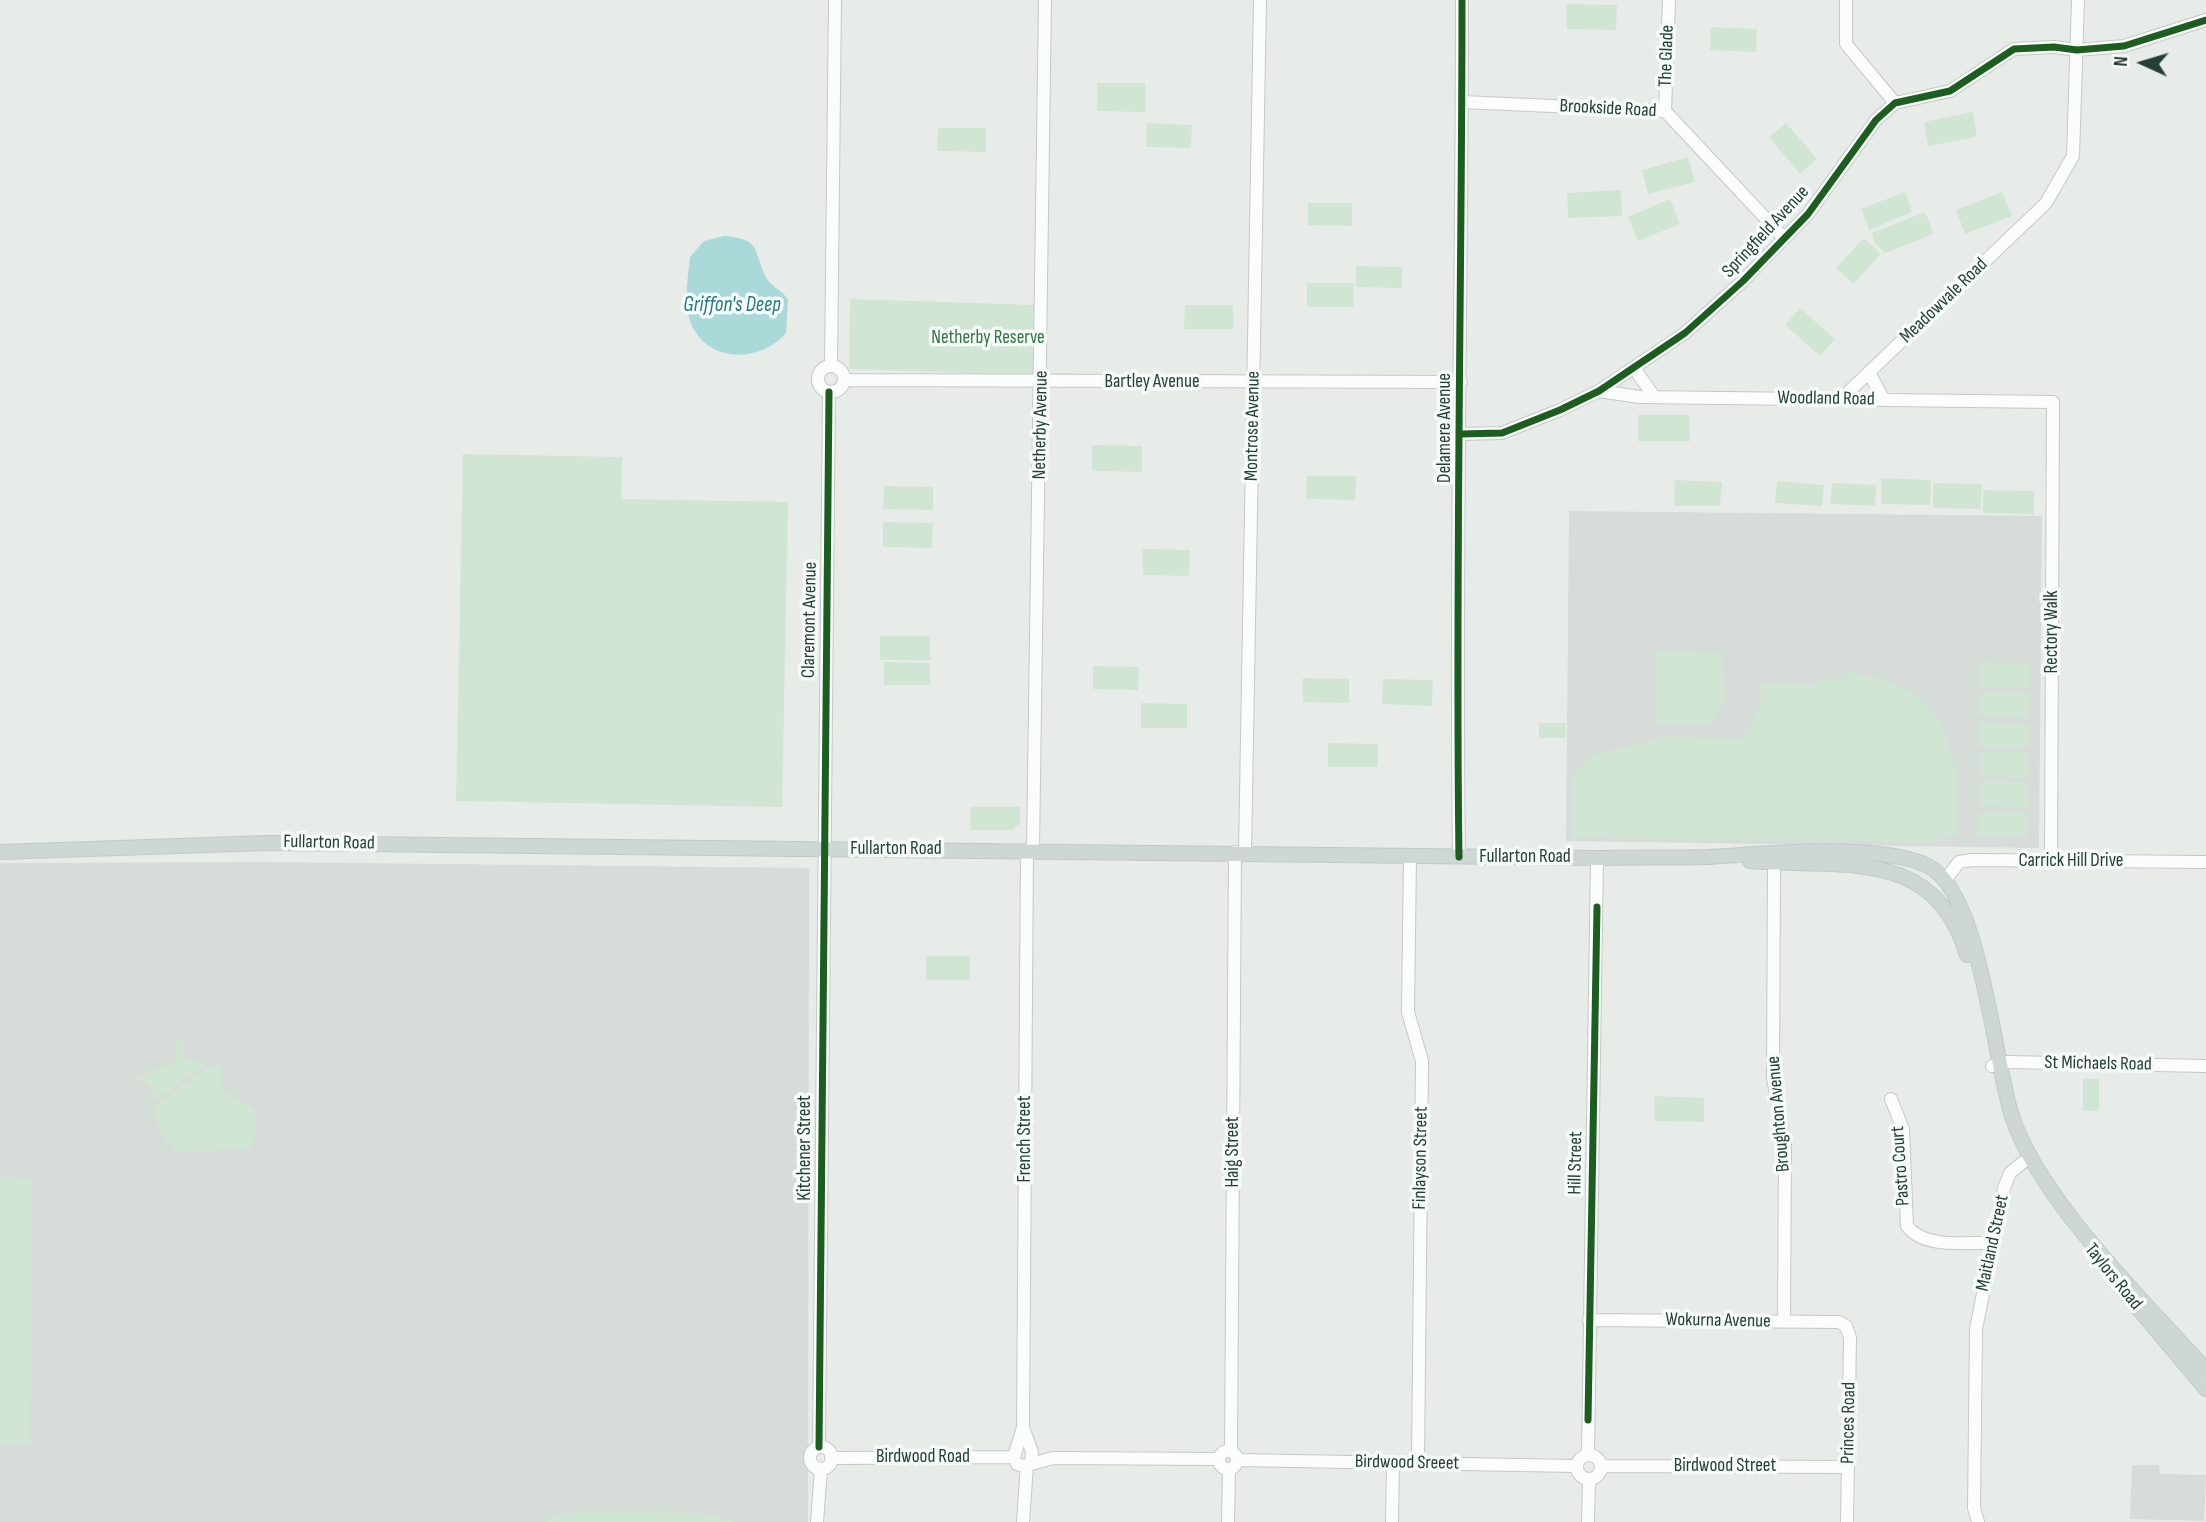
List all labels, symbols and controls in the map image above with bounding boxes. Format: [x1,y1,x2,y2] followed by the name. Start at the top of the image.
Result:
[1655,24,1679,88] street label: The Glade
[2108,28,2178,98] north arrow
[2110,56,2133,67] text: N
[1559,95,1657,123] street label: Brookside Road
[1718,181,1814,283] street label: Springfield Avenue
[1895,254,1993,348] street label: Meadowvale Road
[683,293,781,319] water label: Griffon's Deep
[931,327,1045,349] park label: Netherby Reserve
[1029,370,1053,480] street label: Netherby Avenue
[1104,371,1200,393] street label: Bartley Avenue
[1241,371,1265,481] street label: Montrose Avenue
[1434,373,1456,483] street label: Delamere Avenue
[1777,387,1875,411] street label: Woodland Road
[798,562,822,678] street label: Claremont Avenue
[2041,590,2063,674] street label: Rectory Walk
[283,831,375,855] street label: Fullarton Road
[850,838,942,860] street label: Fullarton Road
[1479,846,1571,868] street label: Fullarton Road
[2019,850,2123,872] street label: Carrick Hill Drive
[2044,1052,2152,1076] street label: St Michaels Road
[1763,1055,1795,1173] street label: Broughton Avenue
[794,1095,816,1201] street label: Kitchener Street
[1014,1096,1036,1182] street label: French Street
[1409,1106,1433,1210] street label: Finlayson Street
[1222,1116,1244,1188] street label: Haig Street
[1887,1125,1915,1207] street label: Pastro Court
[1564,1131,1588,1195] street label: Hill Street
[1972,1193,2014,1293] street label: Maitland Street
[2079,1239,2147,1315] street label: Taylors Road
[1665,1309,1771,1333] street label: Wokurna Avenue
[1837,1382,1861,1464] street label: Princes Road
[876,1446,970,1468] street label: Birdwood Road
[1355,1451,1459,1475] street label: Birdwood Sreeet
[1674,1455,1776,1477] street label: Birdwood Street

